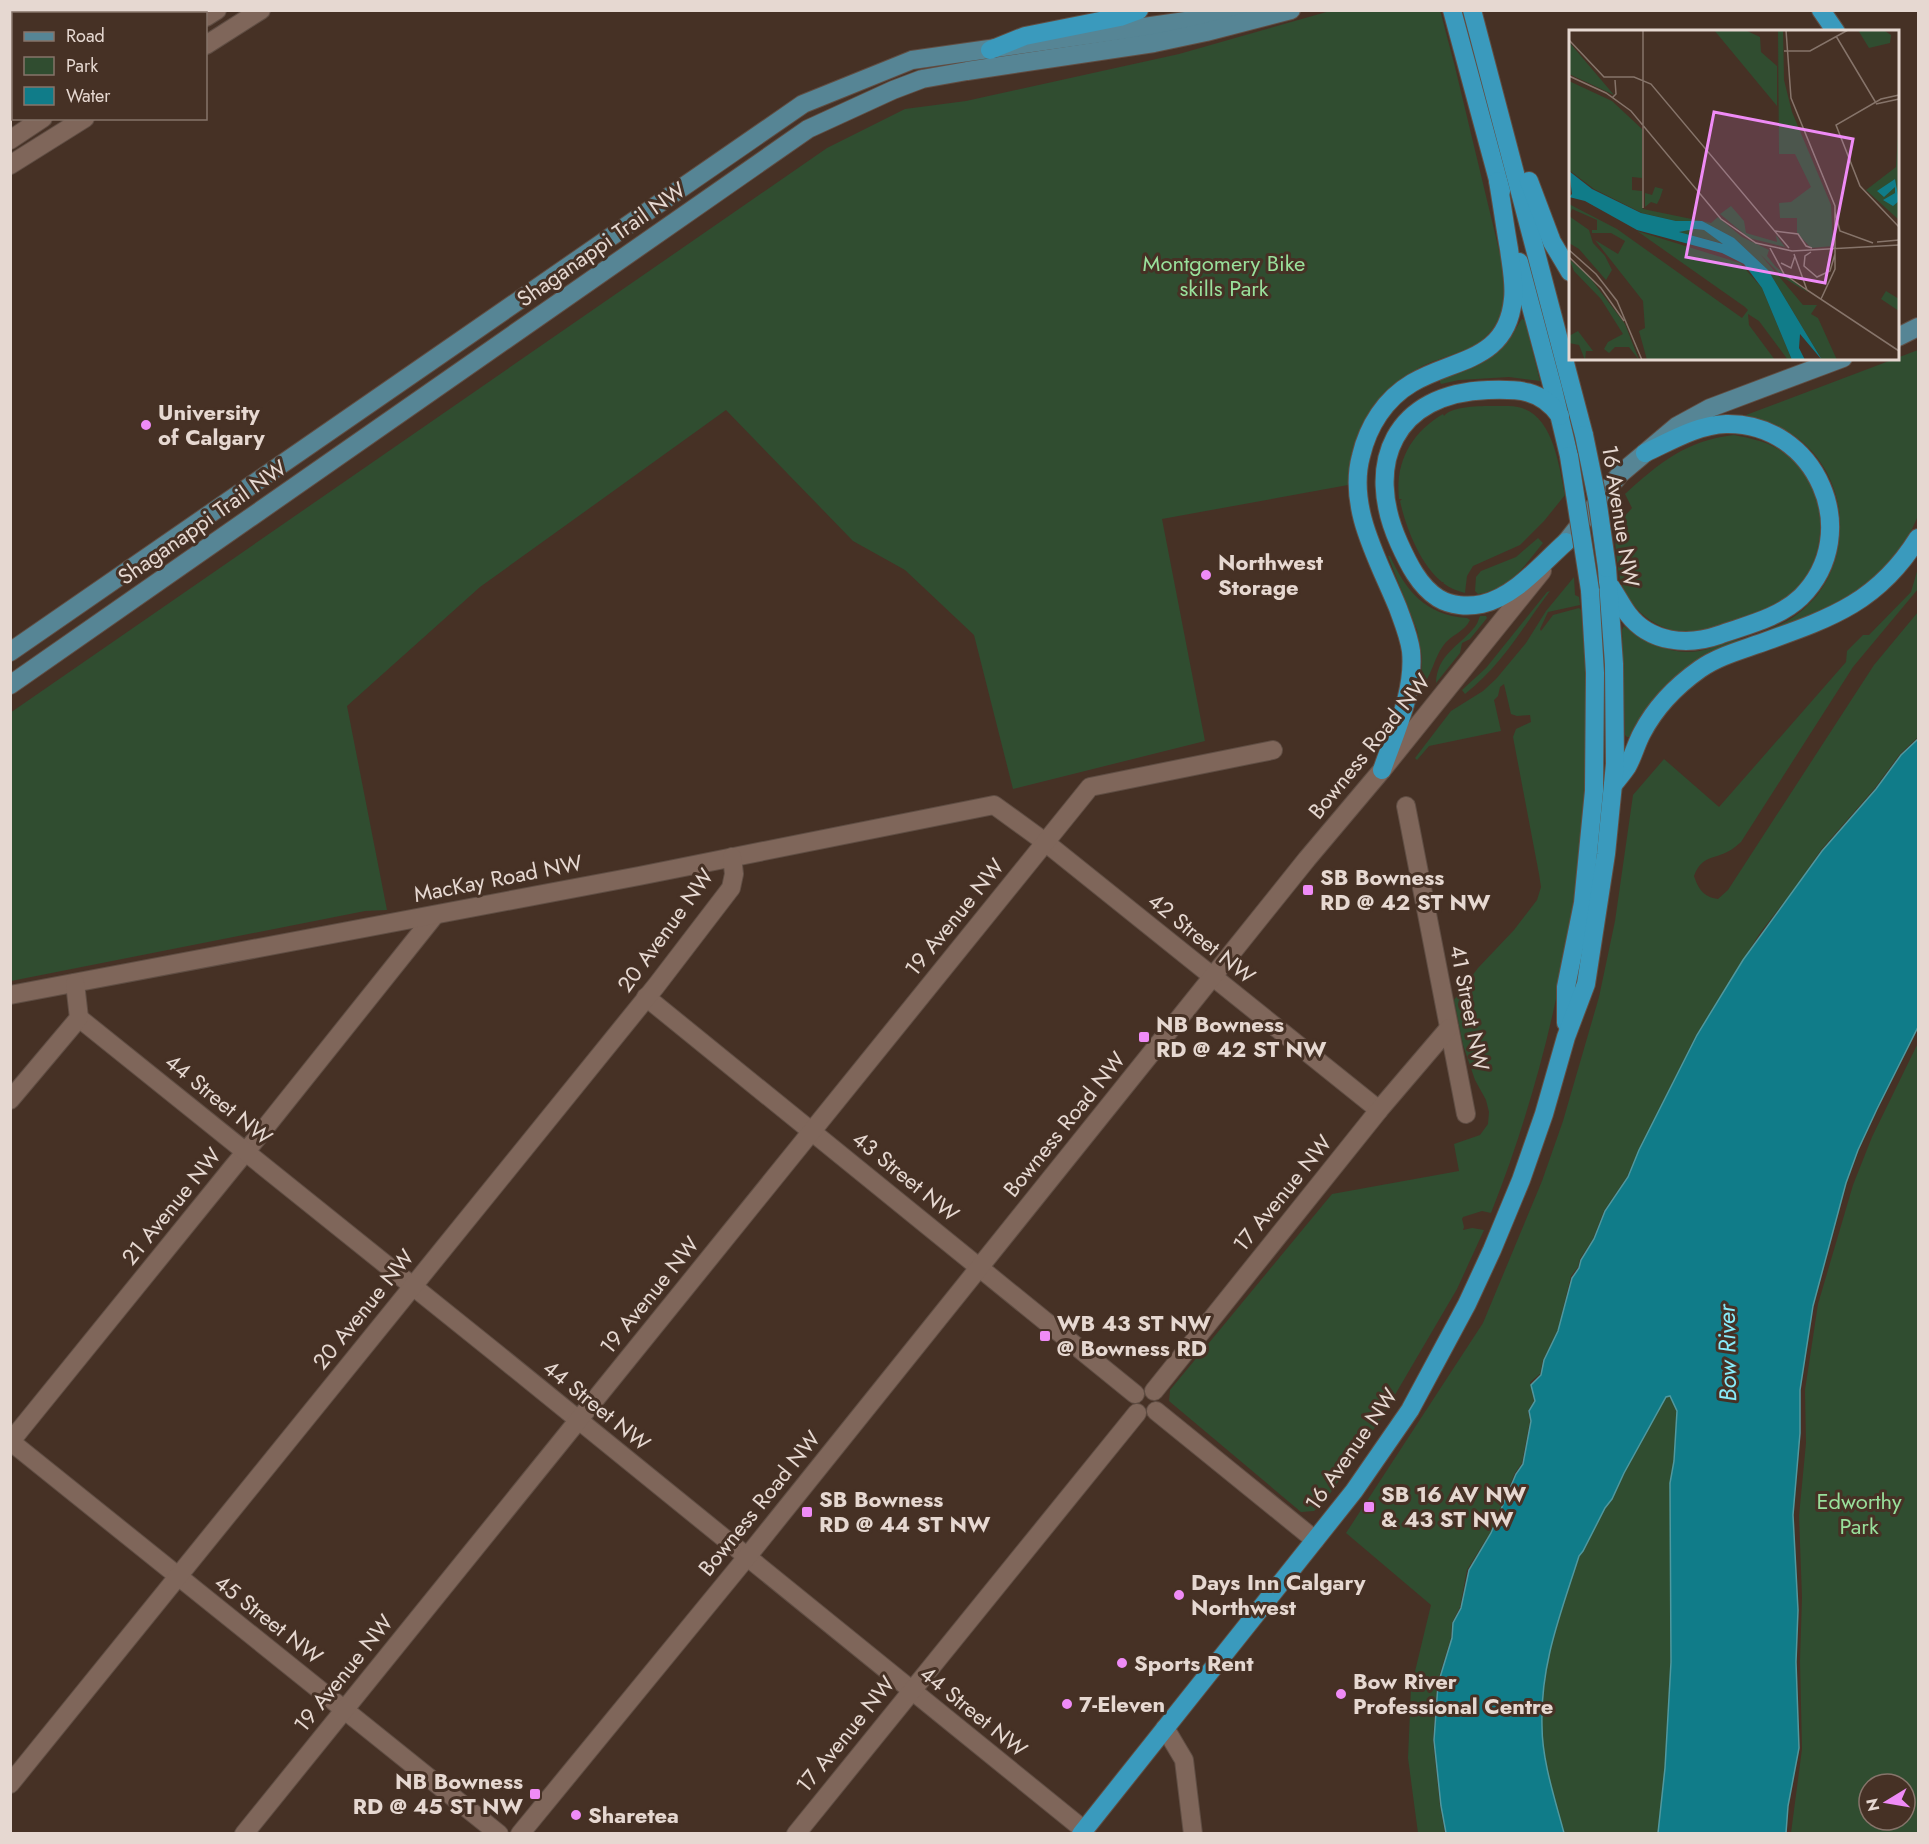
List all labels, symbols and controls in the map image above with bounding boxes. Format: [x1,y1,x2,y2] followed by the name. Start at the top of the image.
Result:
[12,12,207,120] legend
[66,23,105,49] text: Road
[1569,30,1899,360] inset map
[66,53,98,79] text: Park
[66,83,111,109] text: Water
[510,174,692,314] street label: Shaganappi Trail NW
[1143,247,1305,304] park label: Montgomery Bike skills Park
[158,396,265,453] place label: University of Calgary
[139,418,153,432] marker: University of Calgary
[1594,443,1648,589] street label: 16 Avenue NW
[111,452,293,592] street label: Shaganappi Trail NW
[1218,546,1323,603] place label: Northwest Storage
[1199,568,1213,582] marker: Northwest Storage
[1300,666,1438,826] street label: Bowness Road NW
[411,846,585,910] street label: MacKay Road NW
[897,851,1012,983] street label: 19 Avenue NW
[609,861,721,999] street label: 20 Avenue NW
[1320,861,1491,918] place label: SB Bowness RD @ 42 ST NW
[1301,883,1315,897] marker: SB Bowness RD @ 42 ST NW
[1141,885,1263,991] street label: 42 Street NW
[1442,942,1498,1074] street label: 41 Street NW
[1156,1008,1327,1065] place label: NB Bowness RD @ 42 ST NW
[1137,1030,1151,1044] marker: NB Bowness RD @ 42 ST NW
[995,1044,1133,1204] street label: Bowness Road NW
[158,1046,280,1153] street label: 44 Street NW
[846,1123,967,1229] street label: 43 Street NW
[1225,1128,1339,1258] street label: 17 Avenue NW
[114,1140,229,1272] street label: 21 Avenue NW
[592,1229,707,1361] street label: 19 Avenue NW
[305,1242,422,1376] street label: 20 Avenue NW
[1709,1302,1745,1402] water label: Bow River
[1057,1307,1211,1364] place label: WB 43 ST NW @ Bowness RD
[1038,1329,1052,1343] marker: WB 43 ST NW @ Bowness RD
[536,1352,658,1459] street label: 44 Street NW
[1297,1381,1405,1517] street label: 16 Avenue NW
[690,1423,828,1583] street label: Bowness Road NW
[1381,1478,1527,1535] place label: SB 16 AV NW & 43 ST NW
[819,1483,991,1540] place label: SB Bowness RD @ 44 ST NW
[1816,1485,1902,1542] park label: Edworthy Park
[1362,1500,1376,1514] marker: SB 16 AV NW & 43 ST NW
[800,1505,814,1519] marker: SB Bowness RD @ 44 ST NW
[208,1566,330,1672] street label: 45 Street NW
[1191,1566,1366,1623] place label: Days Inn Calgary Northwest
[1172,1588,1186,1602] marker: Days Inn Calgary Northwest
[286,1607,401,1739] street label: 19 Avenue NW
[1134,1647,1253,1679] place label: Sports Rent
[1115,1656,1129,1670] marker: Sports Rent
[913,1658,1035,1765] street label: 44 Street NW
[1353,1665,1553,1722] place label: Bow River Professional Centre
[788,1669,902,1799] street label: 17 Avenue NW
[1334,1687,1348,1701] marker: Bow River Professional Centre
[1079,1688,1165,1720] place label: 7-Eleven
[1060,1697,1074,1711] marker: 7-Eleven
[353,1765,524,1822] place label: NB Bowness RD @ 45 ST NW
[1857,1772,1917,1832] north arrow
[528,1787,542,1801] marker: NB Bowness RD @ 45 ST NW
[1860,1796,1885,1813] text: N
[588,1799,679,1831] place label: Sharetea
[569,1808,583,1822] marker: Sharetea

